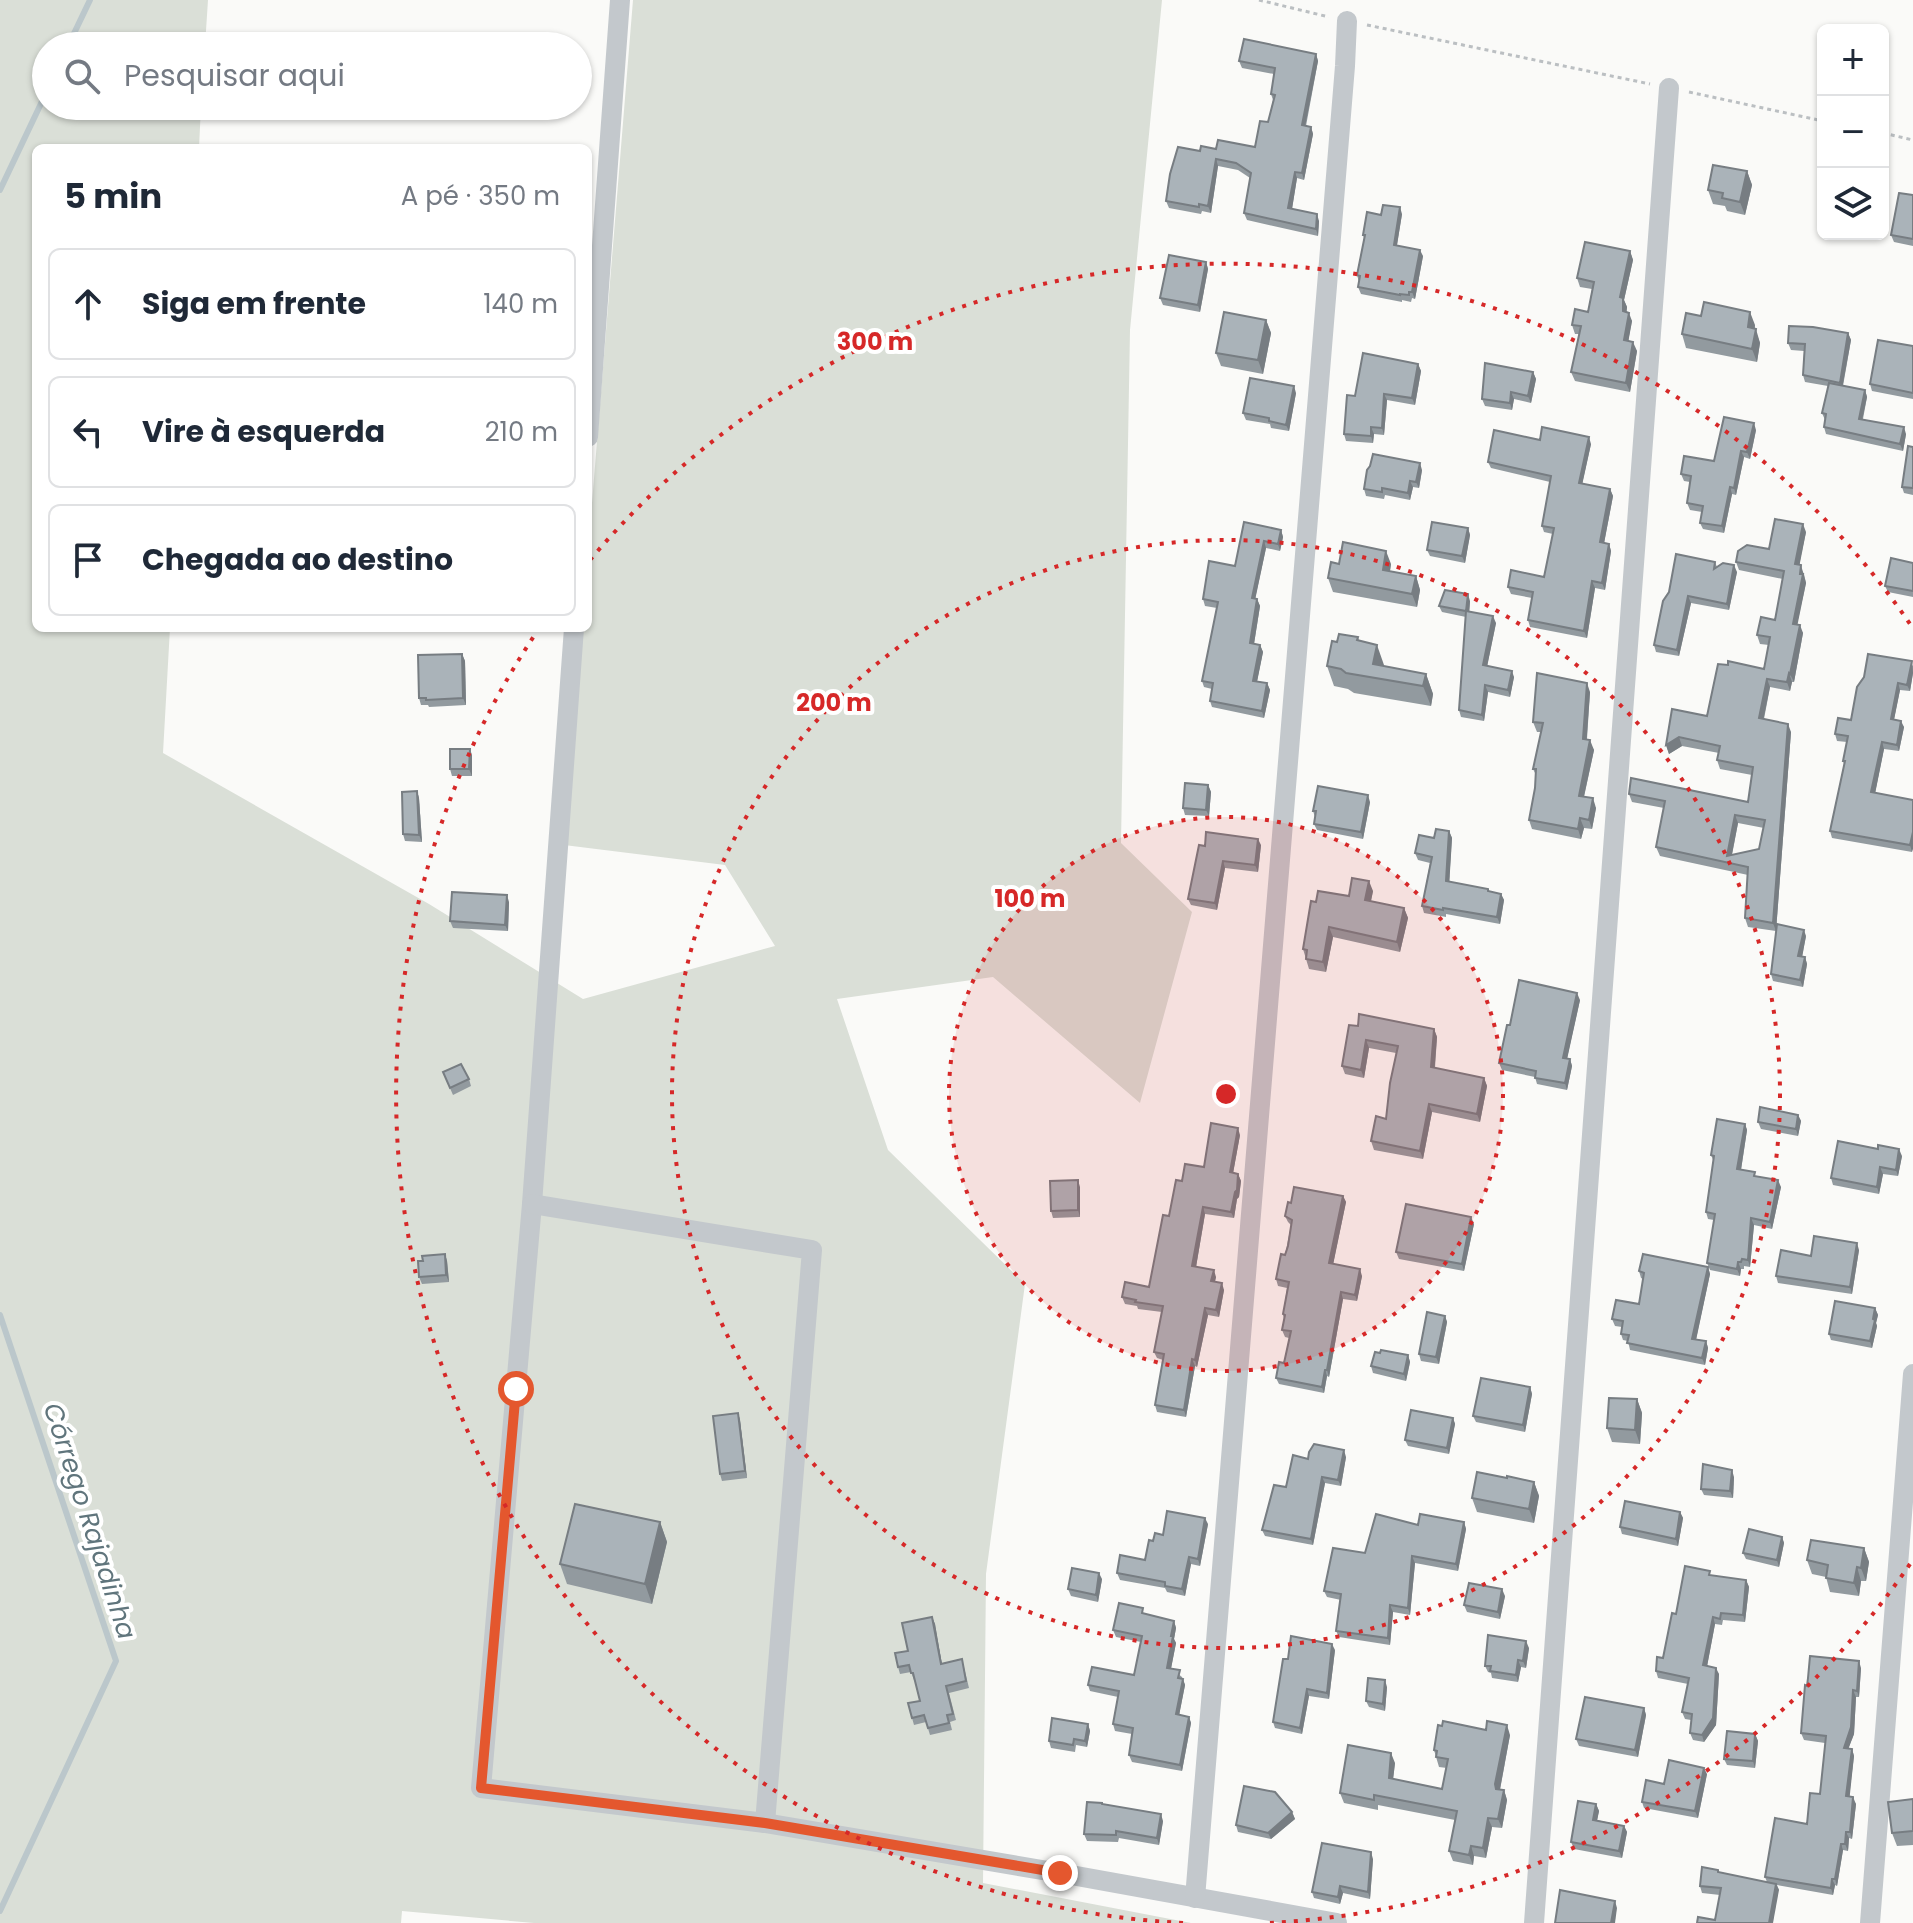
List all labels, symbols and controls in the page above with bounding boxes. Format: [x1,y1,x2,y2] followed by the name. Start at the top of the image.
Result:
[1817,24,1889,240] map controls
[1817,24,1889,96] button: +
[32,32,592,120] search box
[60,54,104,98] icon: search
[124,54,345,97] text: Pesquisar aqui
[1817,96,1889,168] button: −
[1817,168,1889,240] button: layers
[64,172,162,220] text: 5 min
[401,178,560,214] text: A pé · 350 m
[66,282,110,326] icon: ahead
[142,282,366,325] text: Siga em frente
[483,286,558,322] text: 140 m
[837,325,913,358] text: 300 m
[66,410,110,454] icon: left
[142,410,385,453] text: Vire à esquerda
[485,414,558,450] text: 210 m
[66,538,110,582] icon: arrive
[142,538,453,581] text: Chegada ao destino
[796,686,872,719] text: 200 m
[995,882,1065,915] text: 100 m
[1212,1080,1240,1108] centre of rings
[498,1371,534,1407] route start
[35,1398,145,1644] water label: Córrego Rajadinha
[1042,1855,1078,1891] route end

